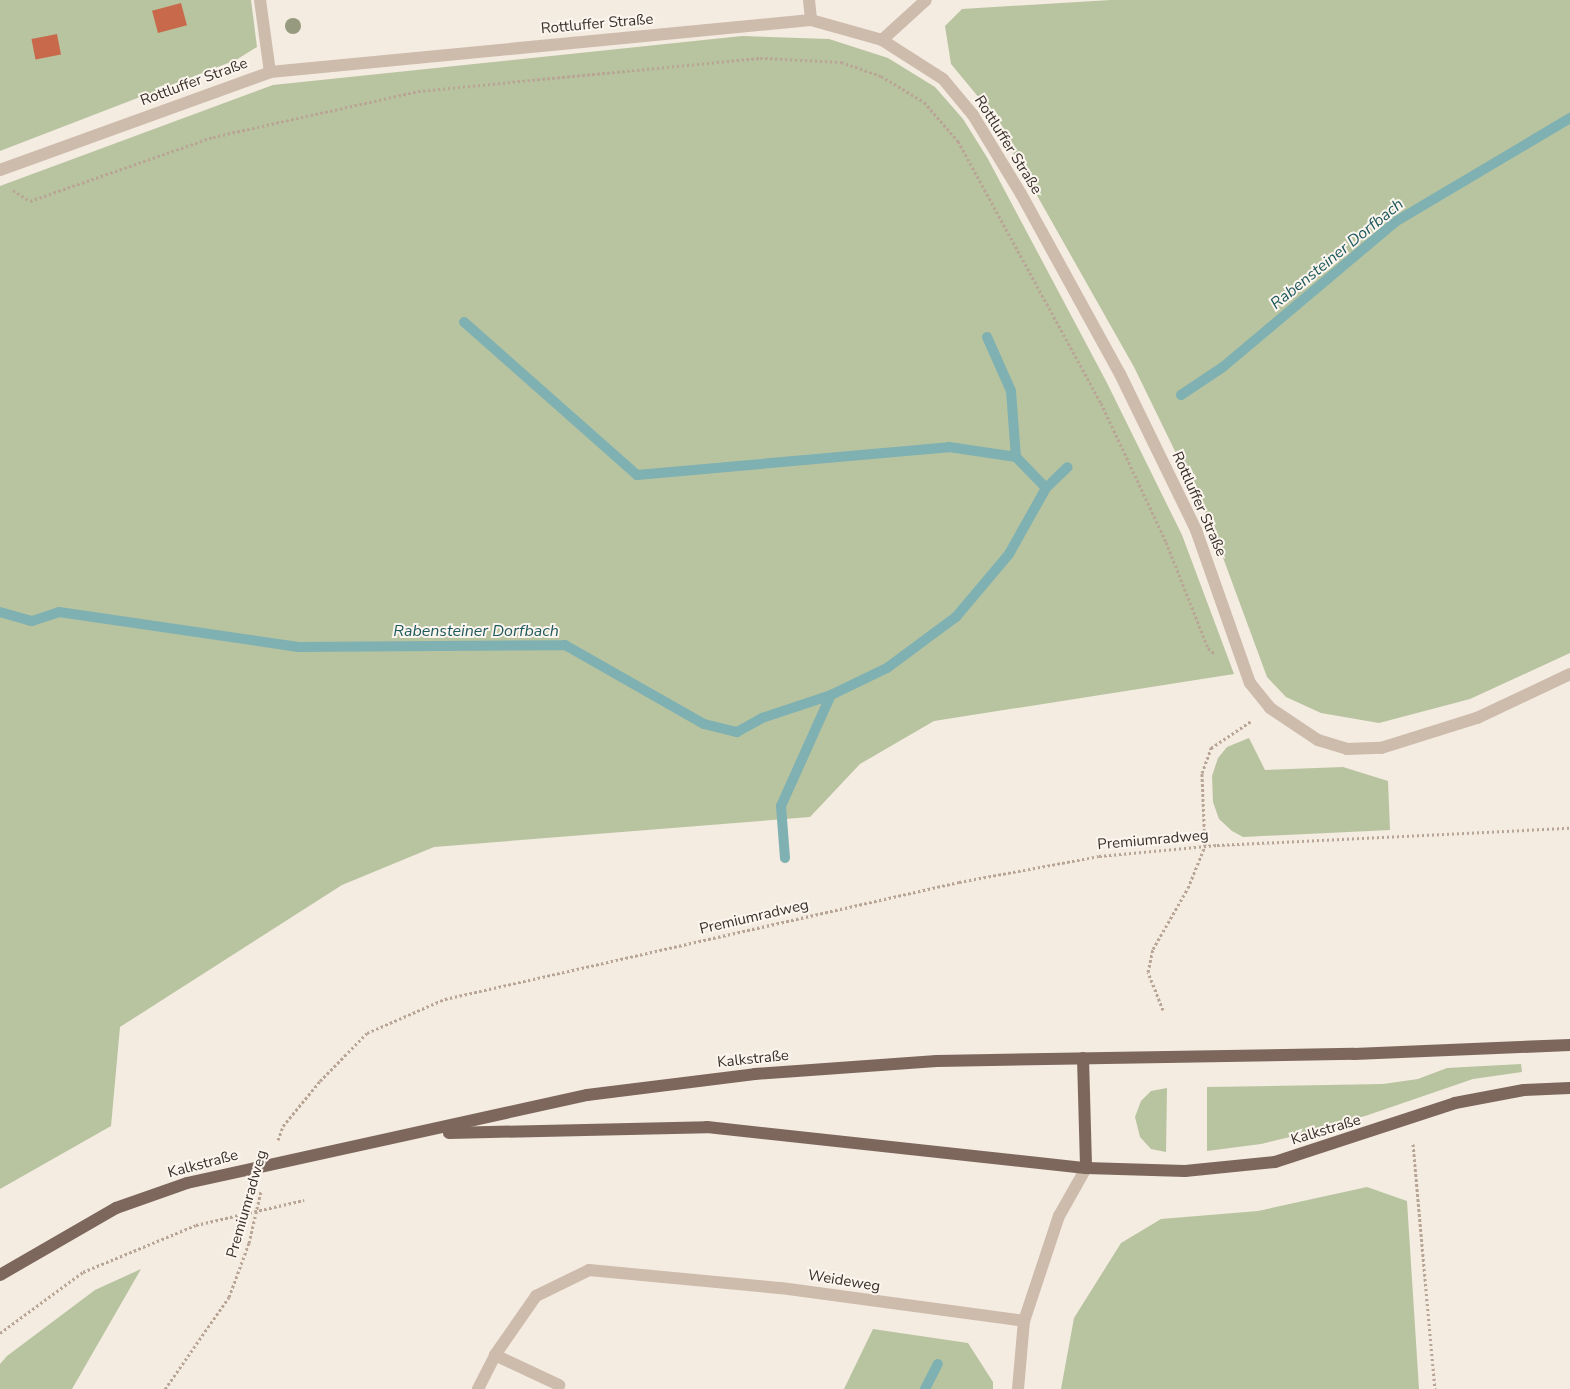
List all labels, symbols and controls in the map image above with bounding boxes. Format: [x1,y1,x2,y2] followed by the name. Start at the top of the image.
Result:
[540,10,654,38] street label: Rottluffer Straße
[138,54,250,110] street label: Rottluffer Straße
[970,92,1046,198] street label: Rottluffer Straße
[1267,194,1407,314] water label: Rabensteiner Dorfbach
[1168,449,1230,559] street label: Rottluffer Straße
[393,621,559,641] water label: Rabensteiner Dorfbach
[1097,826,1209,854] street label: Premiumradweg
[698,896,810,938] street label: Premiumradweg
[716,1046,790,1072] street label: Kalkstraße
[1289,1111,1363,1149] street label: Kalkstraße
[166,1146,240,1182] street label: Kalkstraße
[223,1148,271,1260] street label: Premiumradweg
[807,1266,881,1296] street label: Weideweg

